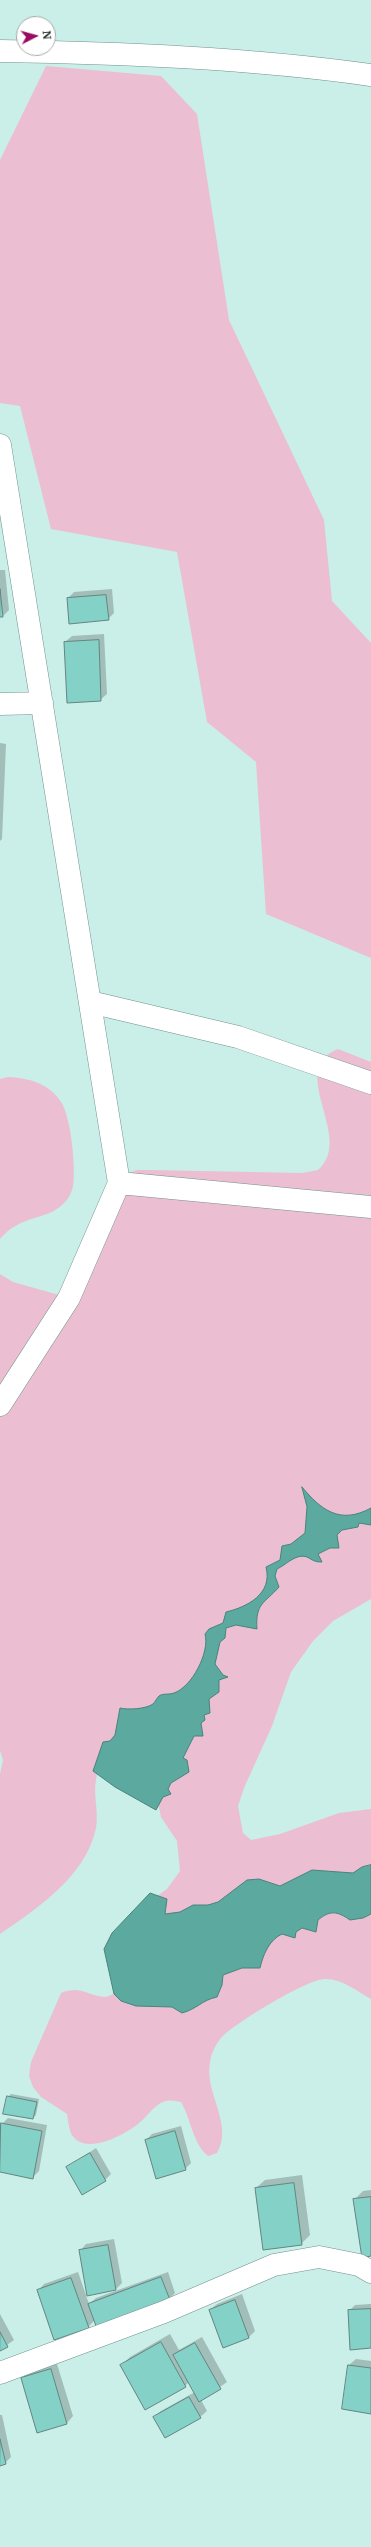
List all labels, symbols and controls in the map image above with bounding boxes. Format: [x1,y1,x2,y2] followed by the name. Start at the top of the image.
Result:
[16,16,56,56] north arrow
[40,30,54,40] text: N

